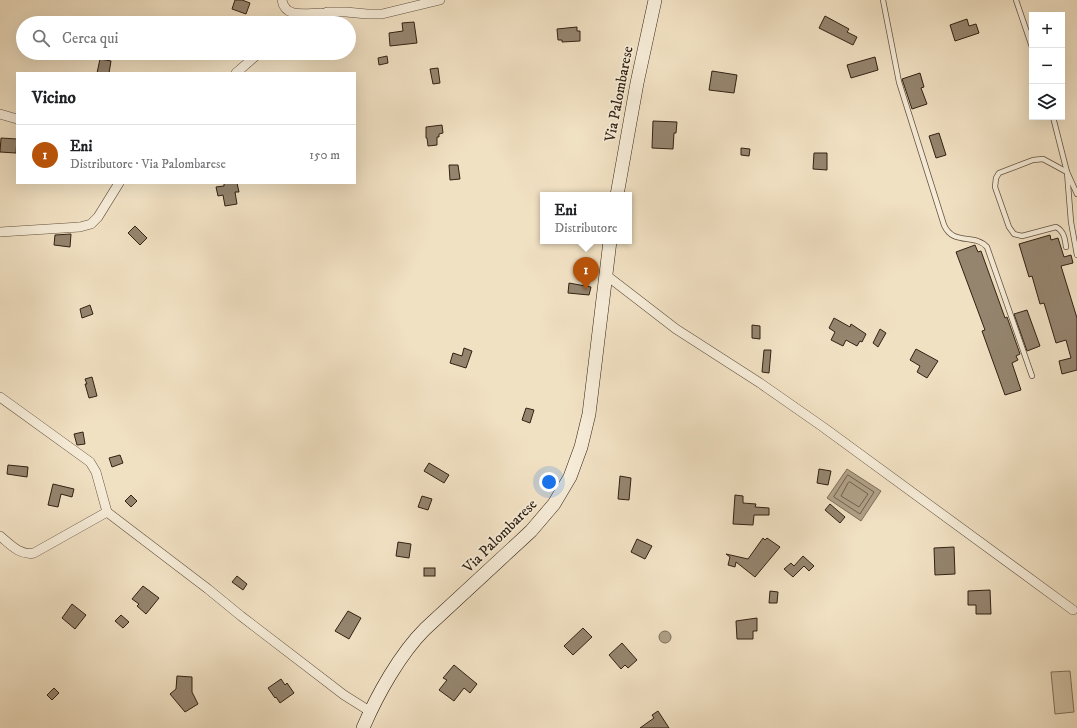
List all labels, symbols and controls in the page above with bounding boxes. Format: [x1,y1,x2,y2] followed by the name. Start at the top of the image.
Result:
[1029,12,1065,120] map controls
[1029,12,1065,48] button: +
[16,16,356,60] search box
[30,27,52,49] icon: search
[62,29,118,48] text: Cerca qui
[600,44,638,145] street label: Via Palombarese
[1029,48,1065,84] button: −
[1029,84,1065,120] button: layers
[32,87,76,109] text: Vicino
[70,137,92,156] text: Eni
[43,147,47,163] text: 1
[309,147,340,163] text: 150 m
[70,156,226,172] text: Distributore · Via Palombarese
[540,192,632,244] popup
[555,201,577,220] text: Eni
[555,220,617,236] text: Distributore
[573,257,599,290] pin: 1
[539,472,559,492] your location
[458,495,541,578] street label: Via Palombarese

